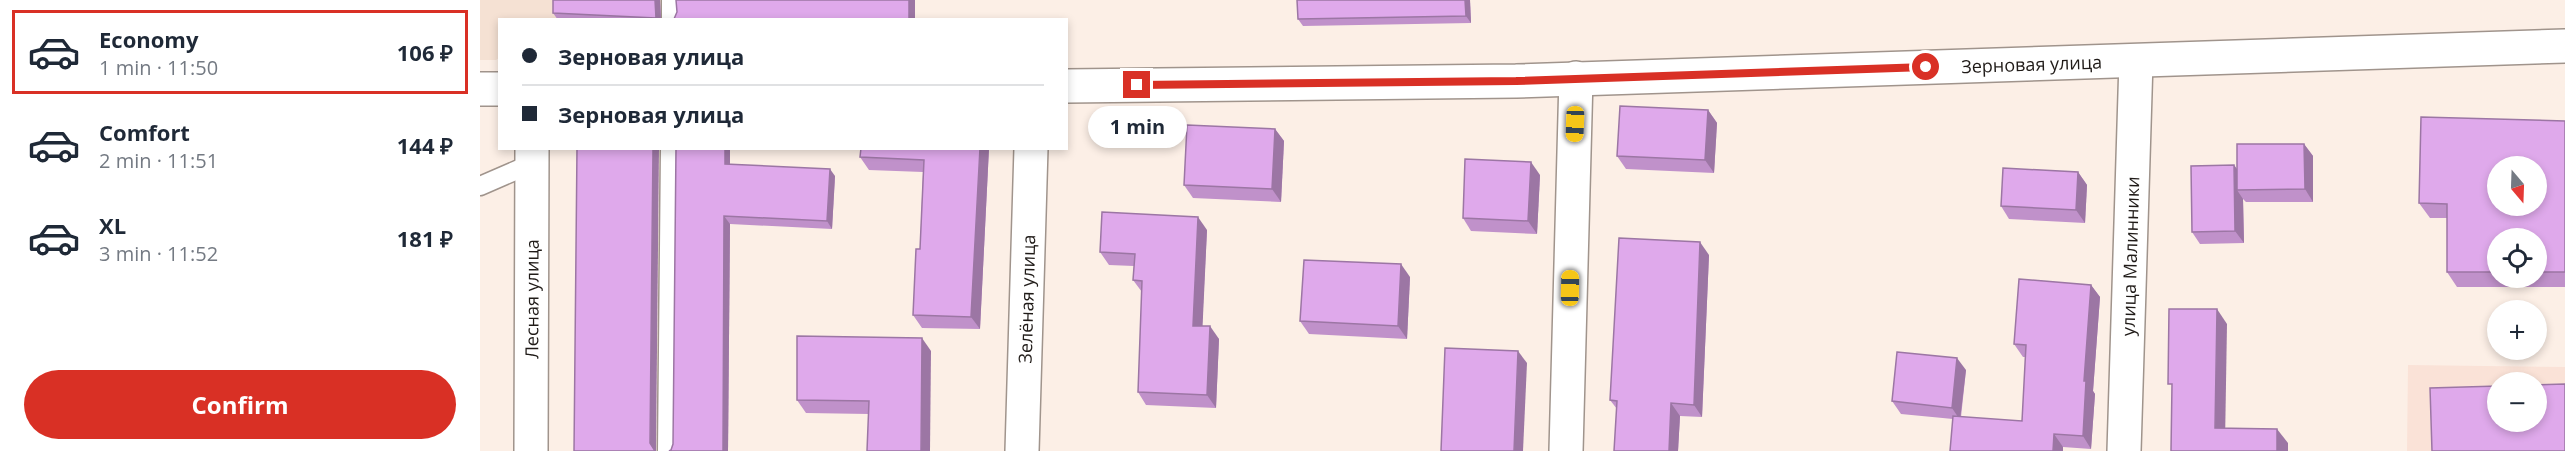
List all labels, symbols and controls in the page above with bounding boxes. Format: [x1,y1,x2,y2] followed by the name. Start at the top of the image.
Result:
[99,24,198,54] text: Economy
[27,25,81,79] icon: car
[397,37,453,67] text: 106 ₽
[558,41,744,71] text: Зерновая улица
[1961,49,2103,78] street label: Зерновая улица
[1912,53,1939,80] route start
[99,54,218,81] text: 1 min · 11:50
[1123,71,1150,98] route end
[558,99,744,129] text: Зерновая улица
[1088,106,1186,148] callout: 1 min
[1565,106,1585,142] car
[1110,113,1165,140] text: 1 min
[99,117,190,147] text: Comfort
[27,118,81,172] icon: car
[397,130,453,160] text: 144 ₽
[99,147,218,174] text: 2 min · 11:51
[2487,156,2547,216] north arrow
[2487,156,2547,432] map controls
[2116,176,2144,336] street label: улица Малинники
[99,210,126,240] text: XL
[27,211,81,265] icon: car
[397,223,453,253] text: 181 ₽
[2487,228,2547,288] button: locate
[1013,234,1040,364] street label: Зелёная улица
[519,239,544,359] street label: Лесная улица
[99,240,218,267] text: 3 min · 11:52
[1561,270,1579,306] car
[2487,300,2547,360] button: +
[24,370,456,439] button: Confirm
[2487,372,2547,432] button: −

